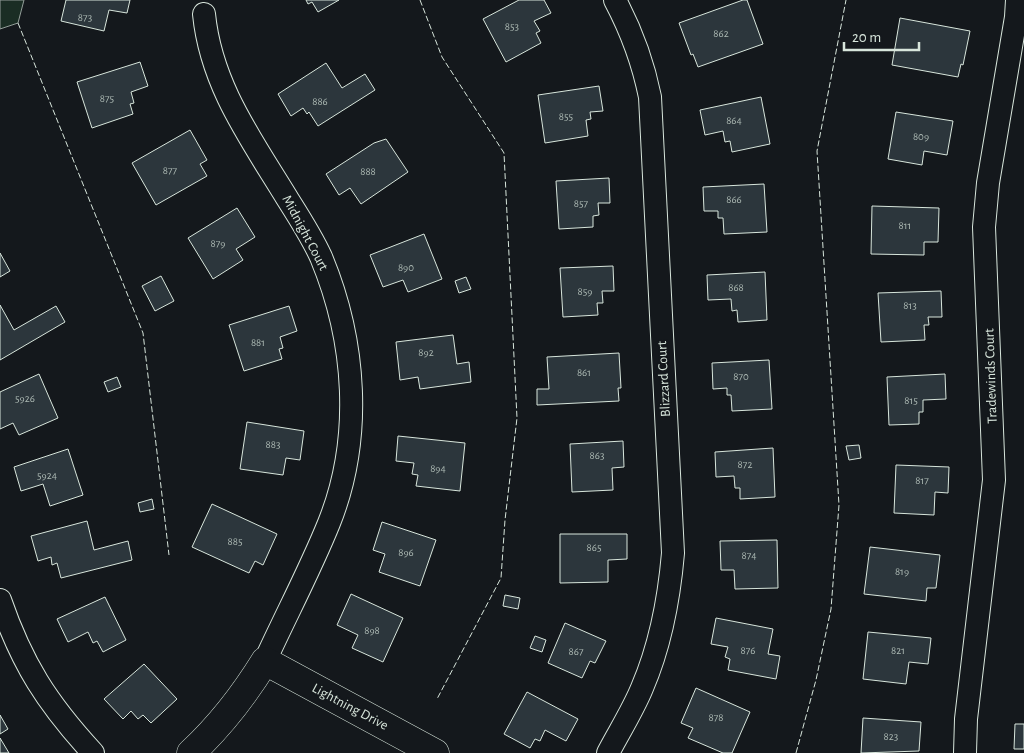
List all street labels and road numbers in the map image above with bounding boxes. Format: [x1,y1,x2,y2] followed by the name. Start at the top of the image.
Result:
[279,193,331,273] street label: Midnight Court
[982,328,1000,424] street label: Tradewinds Court
[655,340,673,417] street label: Blizzard Court
[310,681,390,733] street label: Lightning Drive

